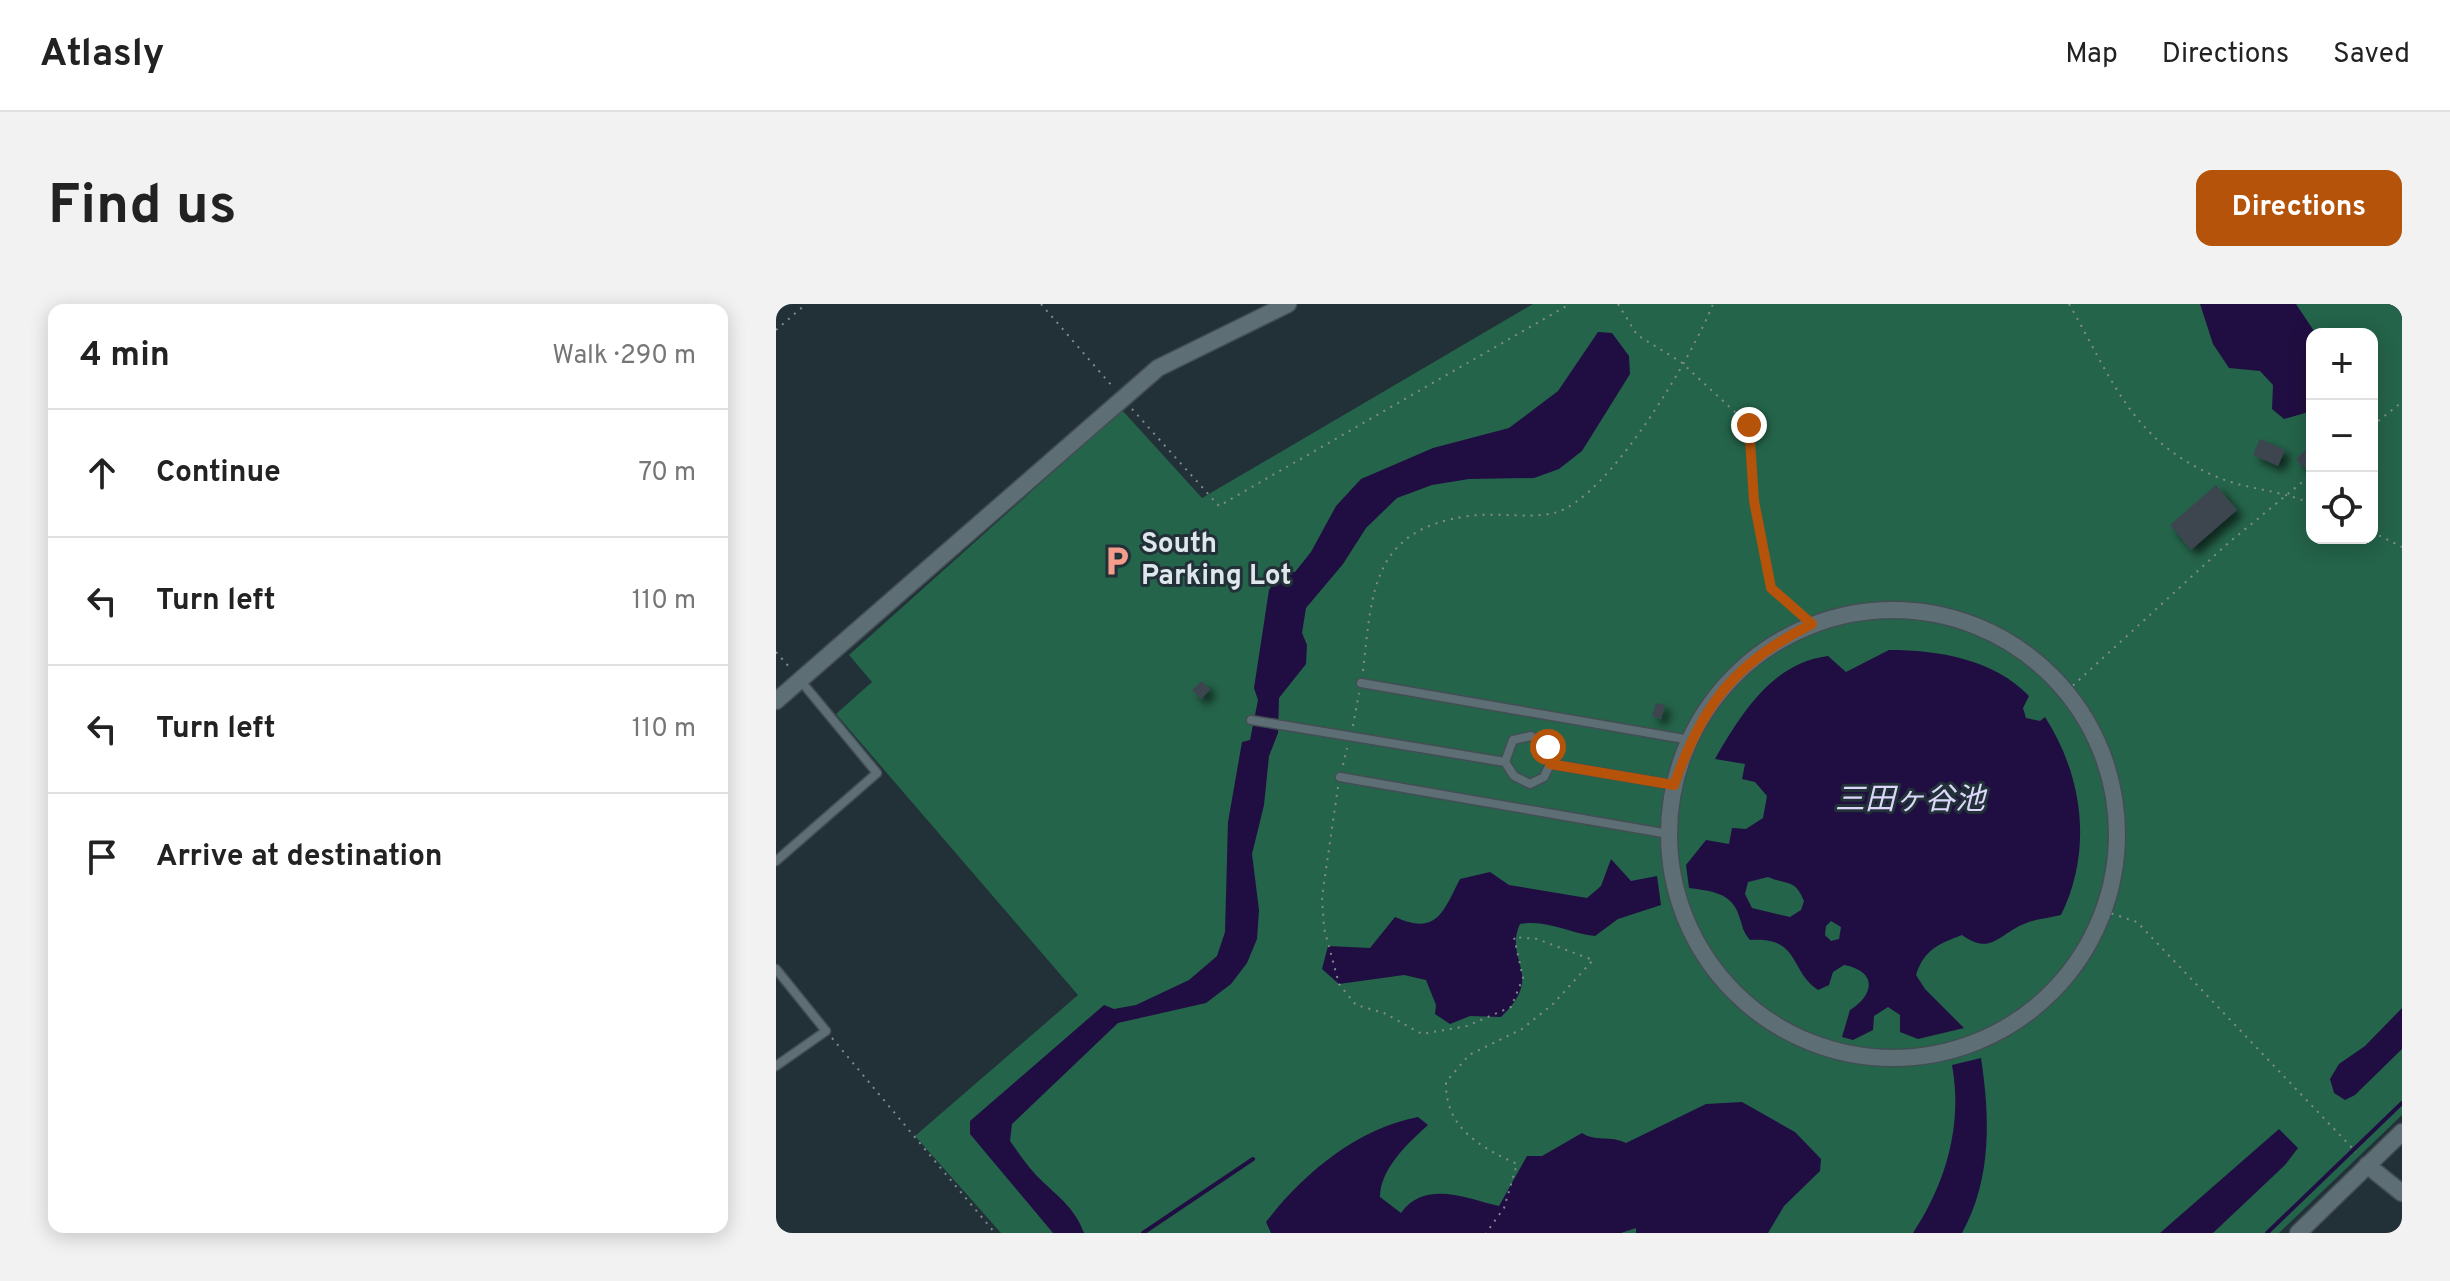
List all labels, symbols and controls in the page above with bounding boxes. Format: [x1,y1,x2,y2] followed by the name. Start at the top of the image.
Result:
[40,31,164,80] text: Atlasly
[2065,37,2118,73] text: Map
[2162,37,2289,73] text: Directions
[2333,37,2410,73] text: Saved
[2196,170,2402,246] button: Directions
[48,173,237,243] text: Find us
[2306,328,2378,544] map controls
[2306,328,2378,400] button: +
[80,335,170,378] text: 4 min
[552,340,696,373] text: Walk · 290 m
[2306,400,2378,472] button: −
[1731,407,1767,443] route end
[80,451,124,495] icon: ahead
[156,455,281,492] text: Continue
[638,457,696,490] text: 70 m
[2306,472,2378,544] button: locate
[1141,527,1291,595] place label: South Parking Lot
[1100,544,1134,578] parking icon: South Parking Lot
[80,579,124,623] icon: left
[156,583,276,620] text: Turn left
[632,585,696,618] text: 110 m
[80,707,124,751] icon: left
[156,711,276,748] text: Turn left
[632,713,696,746] text: 110 m
[1530,729,1566,765] route start
[1835,783,1988,820] water label: 三田ヶ谷池
[80,835,124,879] icon: arrive
[156,839,442,876] text: Arrive at destination

